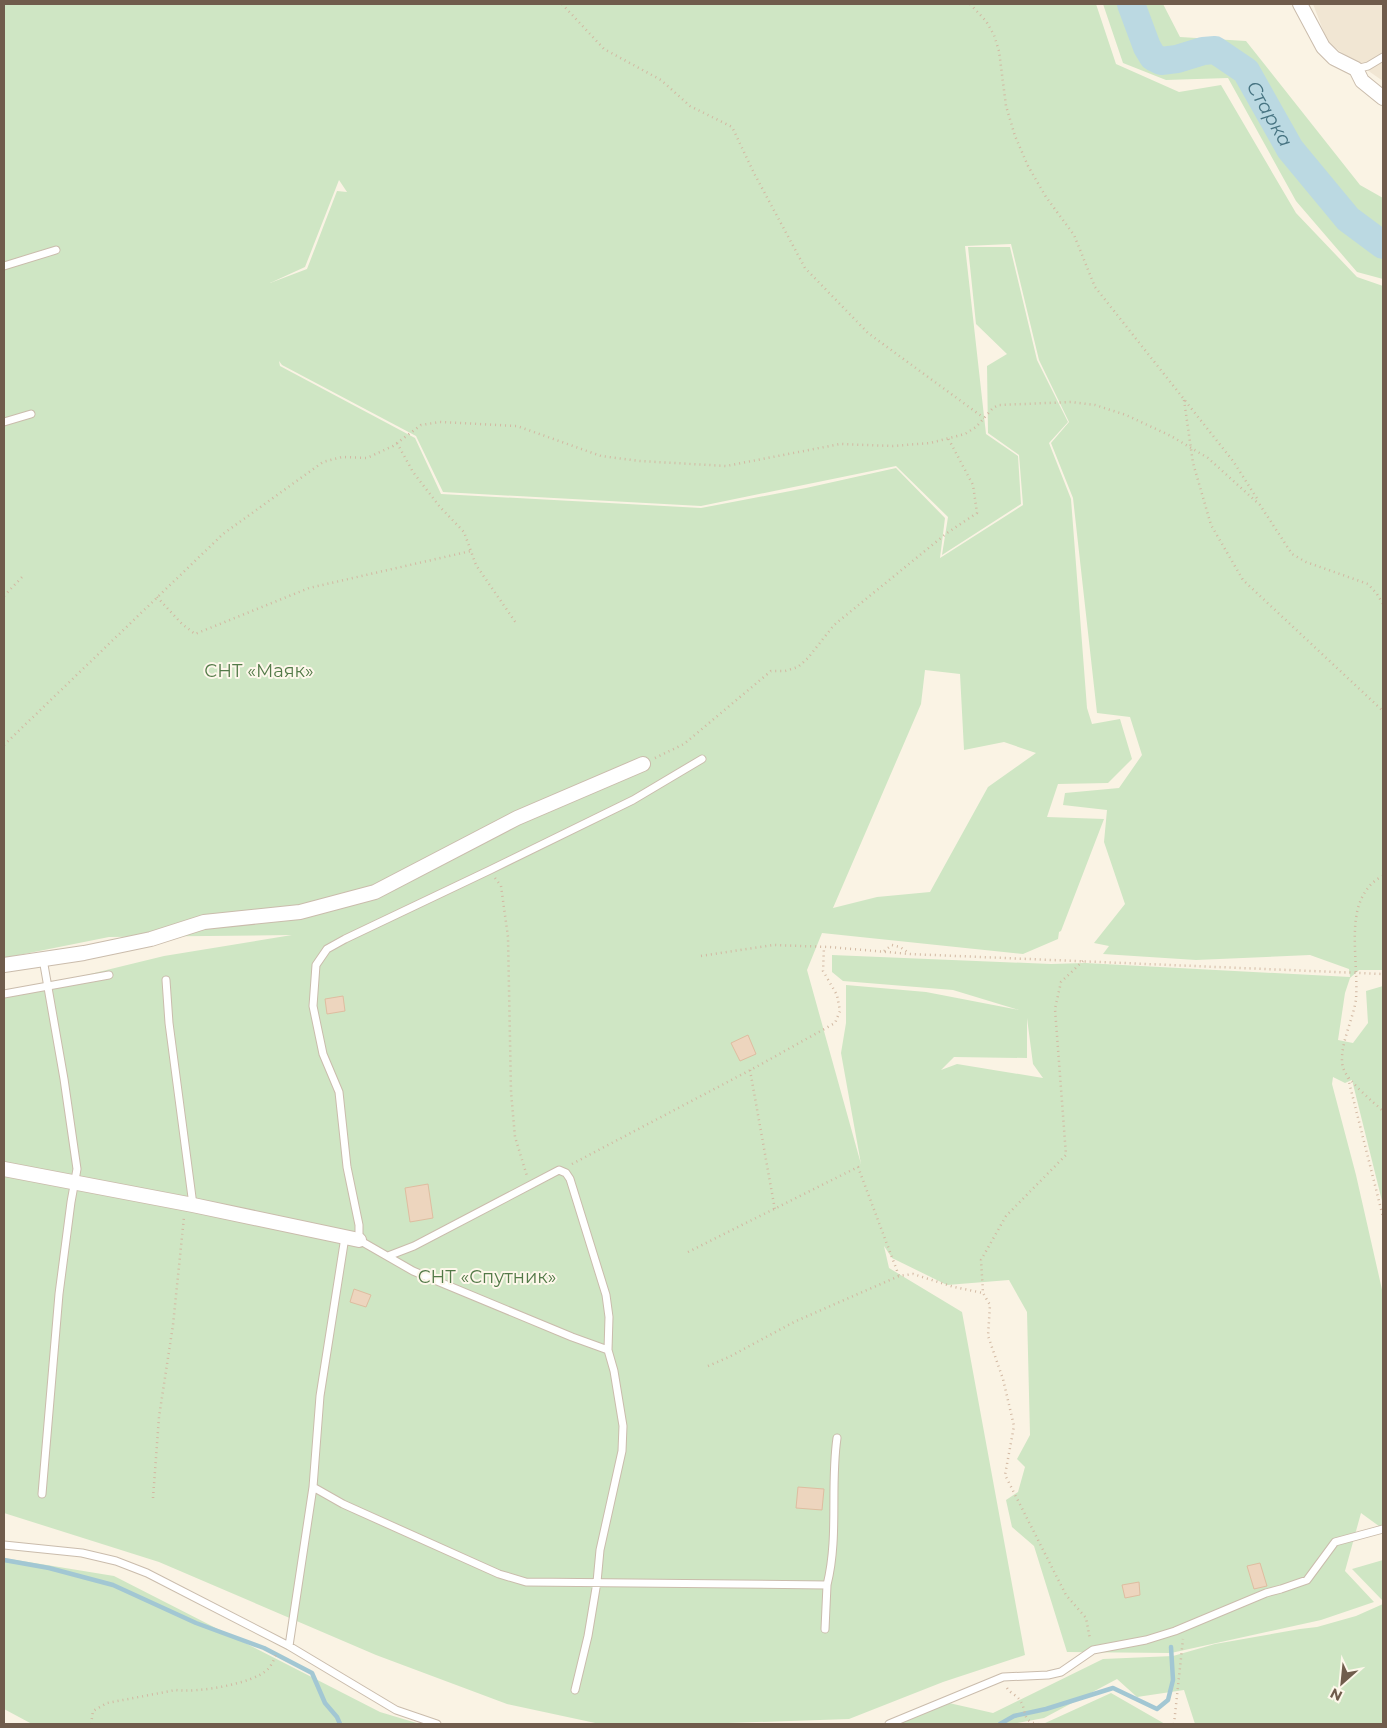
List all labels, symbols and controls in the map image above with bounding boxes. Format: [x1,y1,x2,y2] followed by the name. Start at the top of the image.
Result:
[1242,77,1297,151] water label: Старка
[204,660,314,682] park label: СНТ «Маяк»
[418,1266,556,1288] park label: СНТ «Спутник»
[1317,1658,1367,1708] north arrow
[1327,1684,1345,1705] text: N

